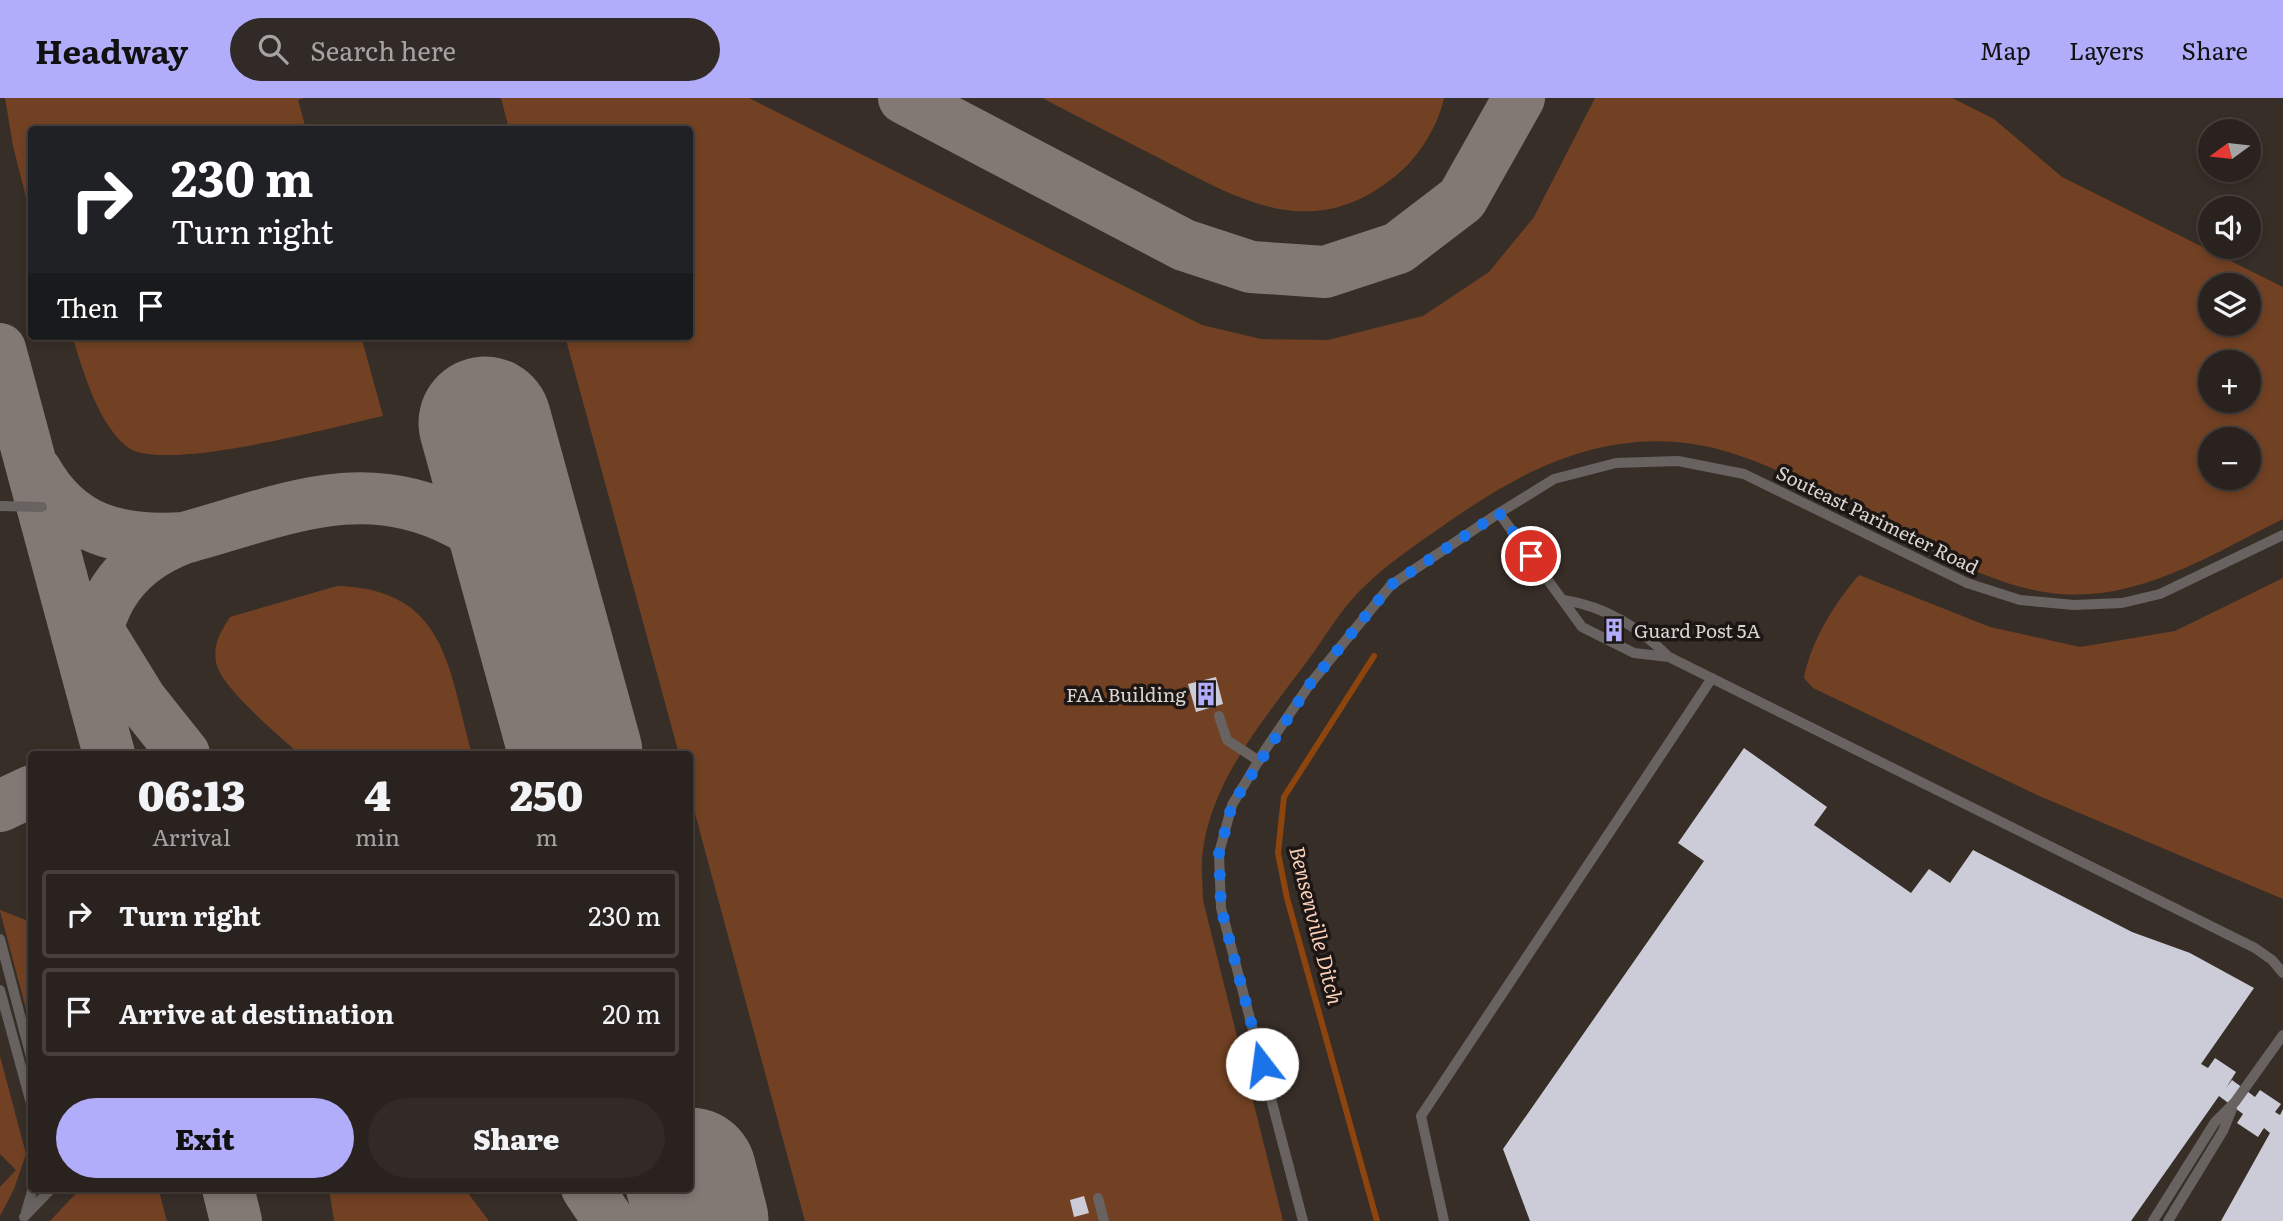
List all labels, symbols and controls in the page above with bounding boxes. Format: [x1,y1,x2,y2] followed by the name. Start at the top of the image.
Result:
[230,18,720,81] search box
[35,25,188,74] text: Headway
[254,30,292,68] icon: search
[310,30,456,69] text: Search here
[1980,32,2031,67] text: Map
[2069,32,2143,67] text: Layers
[2181,32,2248,67] text: Share
[2198,119,2261,182] north arrow
[2198,119,2261,490] map controls
[171,139,314,212] text: 230 m
[56,154,147,245] icon: right
[2198,196,2261,259] button: sound
[171,206,333,254] text: Turn right
[2198,273,2261,336] button: layers
[56,287,118,326] text: Then
[132,287,170,325] icon: arrive
[2198,350,2261,413] button: +
[2198,427,2261,490] button: −
[1772,458,1984,580] street label: Souteast Parimeter Road
[1501,526,1561,586] pin
[1512,537,1550,575] icon: arrive
[1600,616,1628,644] building icon: Guard Post 5A
[1634,616,1760,644] place label: Guard Post 5A
[1066,680,1186,708] place label: FAA Building
[1192,680,1220,708] building icon: FAA Building
[138,762,245,824] text: 06:13
[364,762,391,824] text: 4
[510,762,583,824] text: 250
[152,819,231,853] text: Arrival
[355,819,400,853] text: min
[535,819,558,853] text: m
[1283,842,1353,1008] water label: Bensenville Ditch
[60,895,98,933] icon: right
[119,895,261,934] text: Turn right
[588,895,661,934] text: 230 m
[60,993,98,1031] icon: arrive
[119,993,394,1032] text: Arrive at destination
[602,993,661,1032] text: 20 m
[1225,1027,1299,1101] position arrow
[56,1098,354,1178] button: Exit
[368,1098,665,1178] button: Share

